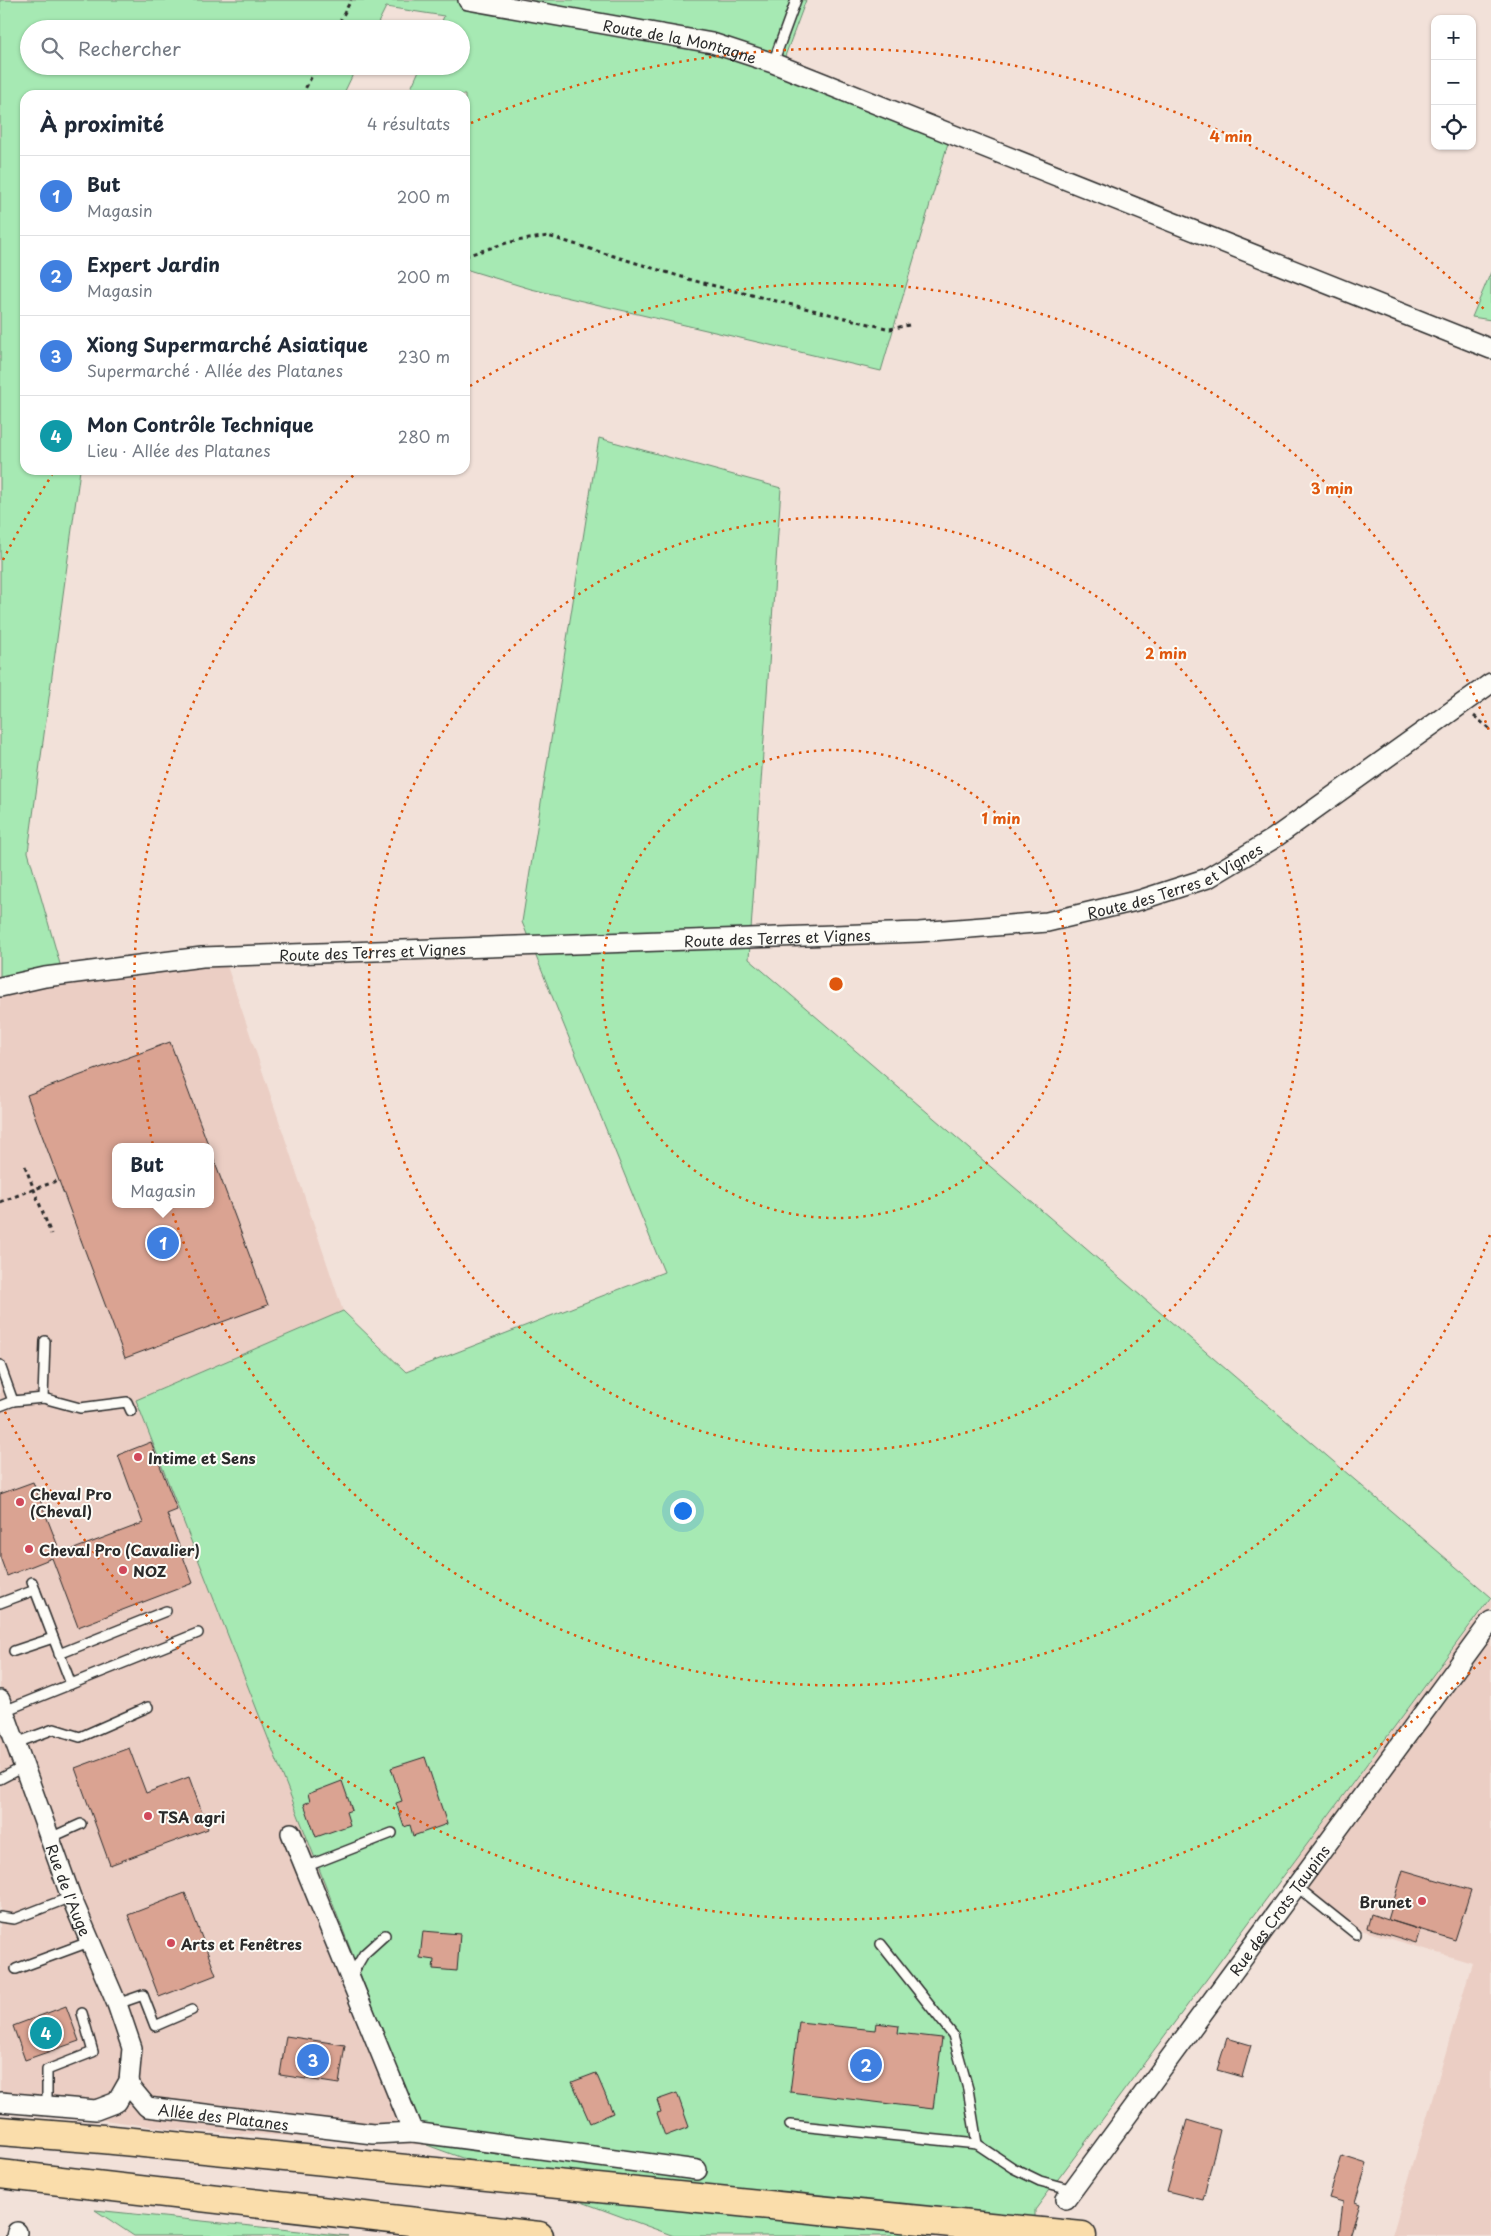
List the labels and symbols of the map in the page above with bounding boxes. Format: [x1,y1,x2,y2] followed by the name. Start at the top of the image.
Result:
[601,13,760,69] street label: Route de la Montagne
[1210,124,1252,147] text: 4 min
[1311,476,1353,499] text: 3 min
[1145,641,1187,664] text: 2 min
[982,806,1020,829] text: 1 min
[1085,837,1267,924] street label: Route des Terres et Vignes
[683,922,871,952] street label: Route des Terres et Vignes
[279,936,467,966] street label: Route des Terres et Vignes
[827,975,845,993] centre of rings
[147,1224,179,1262] pin: 1
[148,1446,256,1469] place label: Intime et Sens
[132,1451,144,1463] marker: Intime et Sens
[30,1482,112,1522] place label: Cheval Pro (Cheval)
[14,1496,26,1508] marker: Cheval Pro (Cheval)
[670,1498,696,1524] your location
[39,1538,200,1561] place label: Cheval Pro (Cavalier)
[23,1543,35,1555] marker: Cheval Pro (Cavalier)
[133,1559,167,1582] place label: NOZ
[117,1564,129,1576] marker: NOZ
[158,1805,225,1828] place label: TSA agri
[142,1810,154,1822] marker: TSA agri
[1223,1839,1335,1980] street label: Rue des Crots Taupins
[41,1840,98,1939] street label: Rue de l'Auge
[1359,1890,1412,1913] place label: Brunet
[1416,1895,1428,1907] marker: Brunet
[180,1932,302,1955] place label: Arts et Fenêtres
[165,1937,177,1949] marker: Arts et Fenêtres
[30,2014,62,2052] pin: 4
[297,2041,329,2079] pin: 3
[850,2046,882,2084] pin: 2
[157,2097,290,2135] street label: Allée des Platanes

